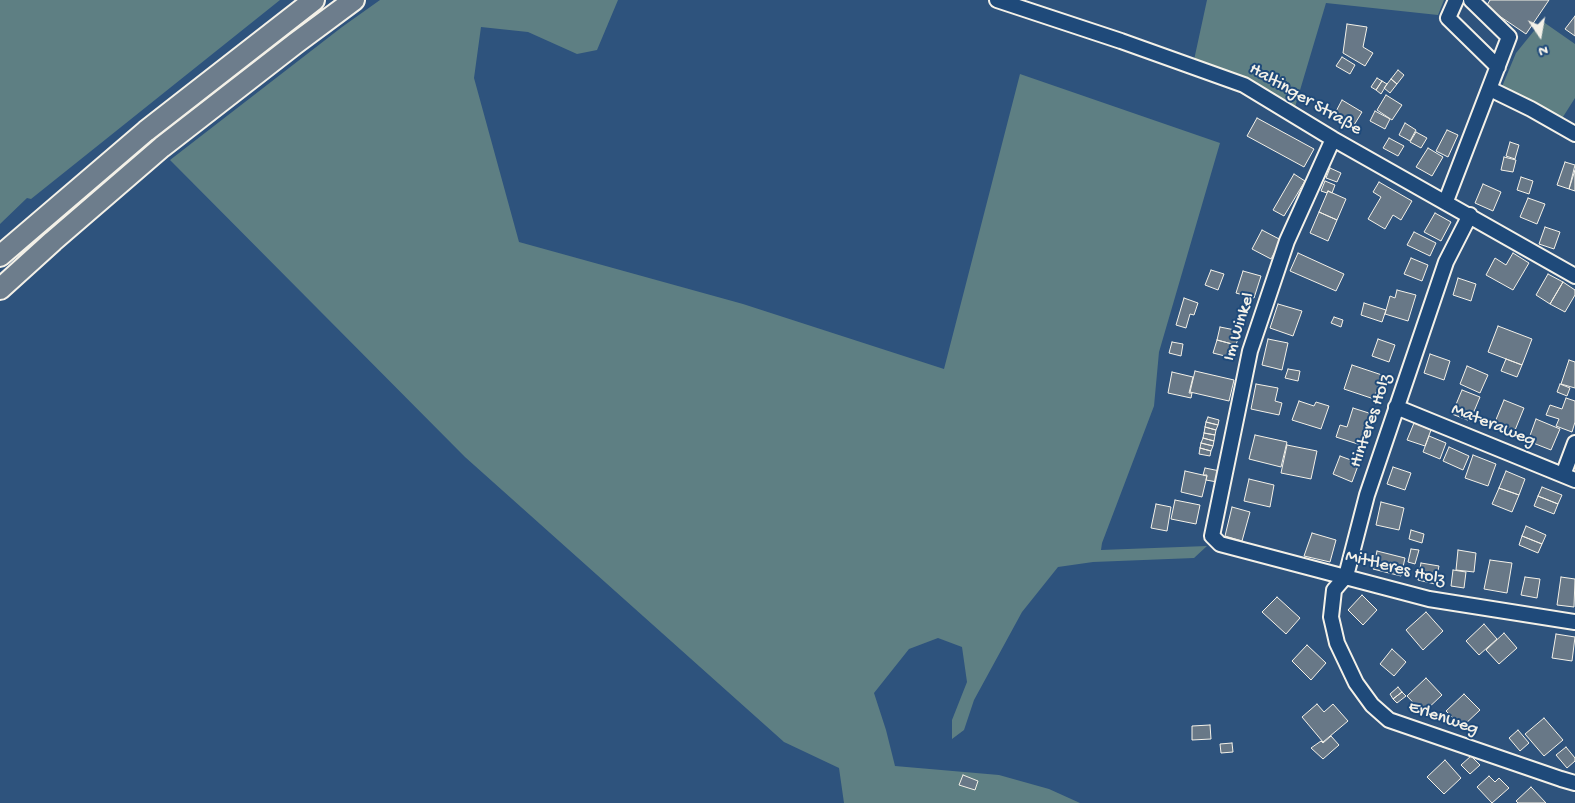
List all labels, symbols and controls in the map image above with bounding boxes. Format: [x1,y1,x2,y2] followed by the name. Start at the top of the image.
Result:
[1515,10,1565,60] north arrow
[1537,41,1549,59] text: N
[1245,59,1365,141] street label: Haltinger Straße
[1219,290,1261,364] street label: Im Winkel
[1346,371,1398,471] street label: Hinteres Holz
[1448,399,1538,453] street label: Materaweg
[1343,546,1447,592] street label: Mittleres Holz
[1405,697,1481,741] street label: Erlenweg

